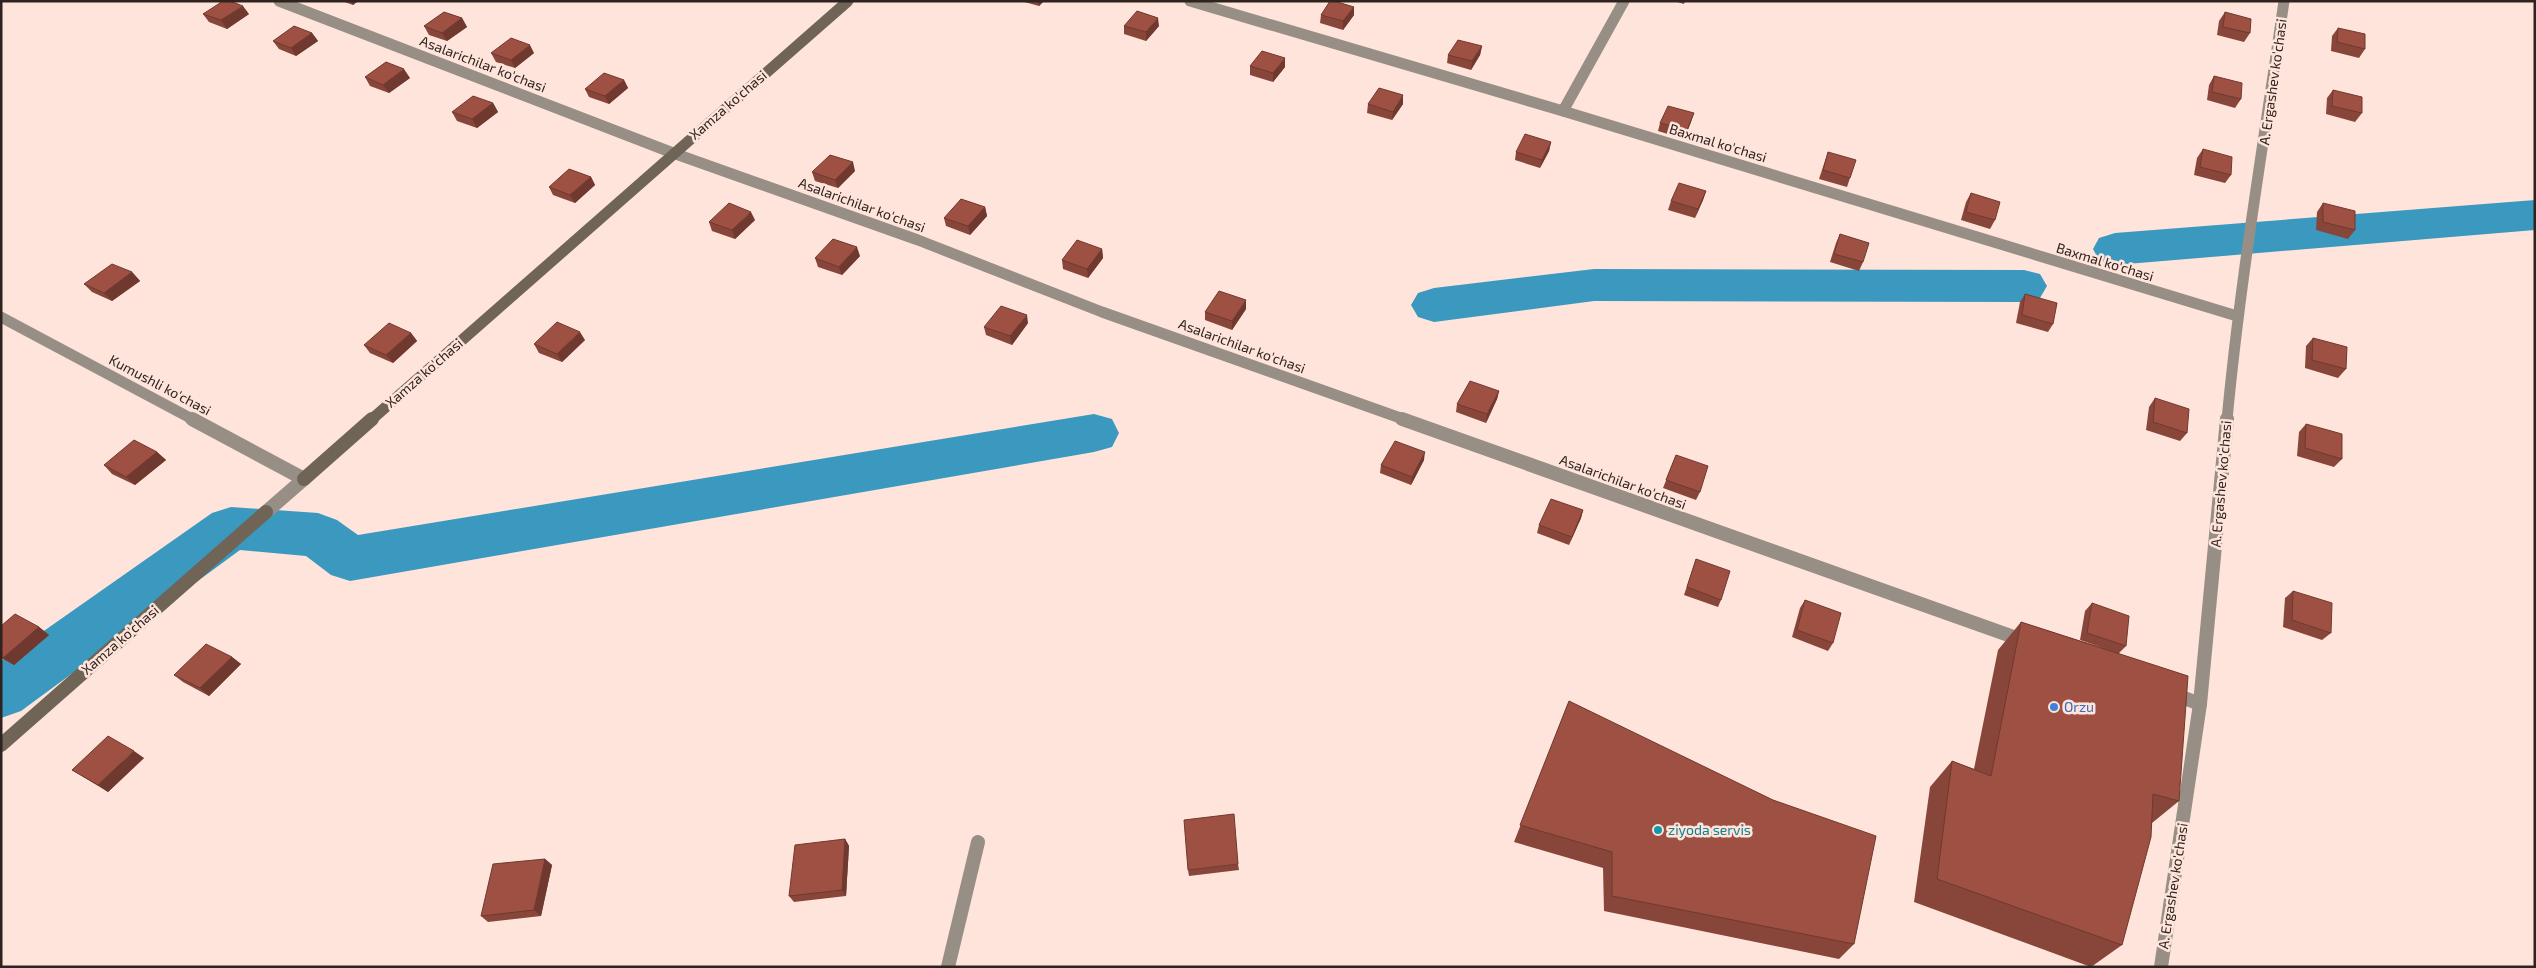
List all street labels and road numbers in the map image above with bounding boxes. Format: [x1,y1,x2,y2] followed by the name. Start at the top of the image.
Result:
[2255,18,2290,146] street label: A. Ergashev ko'chasi
[418,32,549,95] street label: Asalarichilar ko'chasi
[685,66,770,143] street label: Xamza ko'chasi
[1667,120,1769,165] street label: Baxmal ko'chasi
[796,174,928,235] street label: Asalarichilar ko'chasi
[2054,239,2156,284] street label: Baxmal ko'chasi
[1176,315,1308,376] street label: Asalarichilar ko'chasi
[381,334,466,411] street label: Xamza ko'chasi
[106,351,214,419] street label: Kumushli ko'chasi
[2206,420,2235,548] street label: A. Ergashev ko'chasi
[1557,451,1689,512] street label: Asalarichilar ko'chasi
[77,601,162,678] street label: Xamza ko'chasi
[2154,822,2191,950] street label: A. Ergashev ko'chasi

